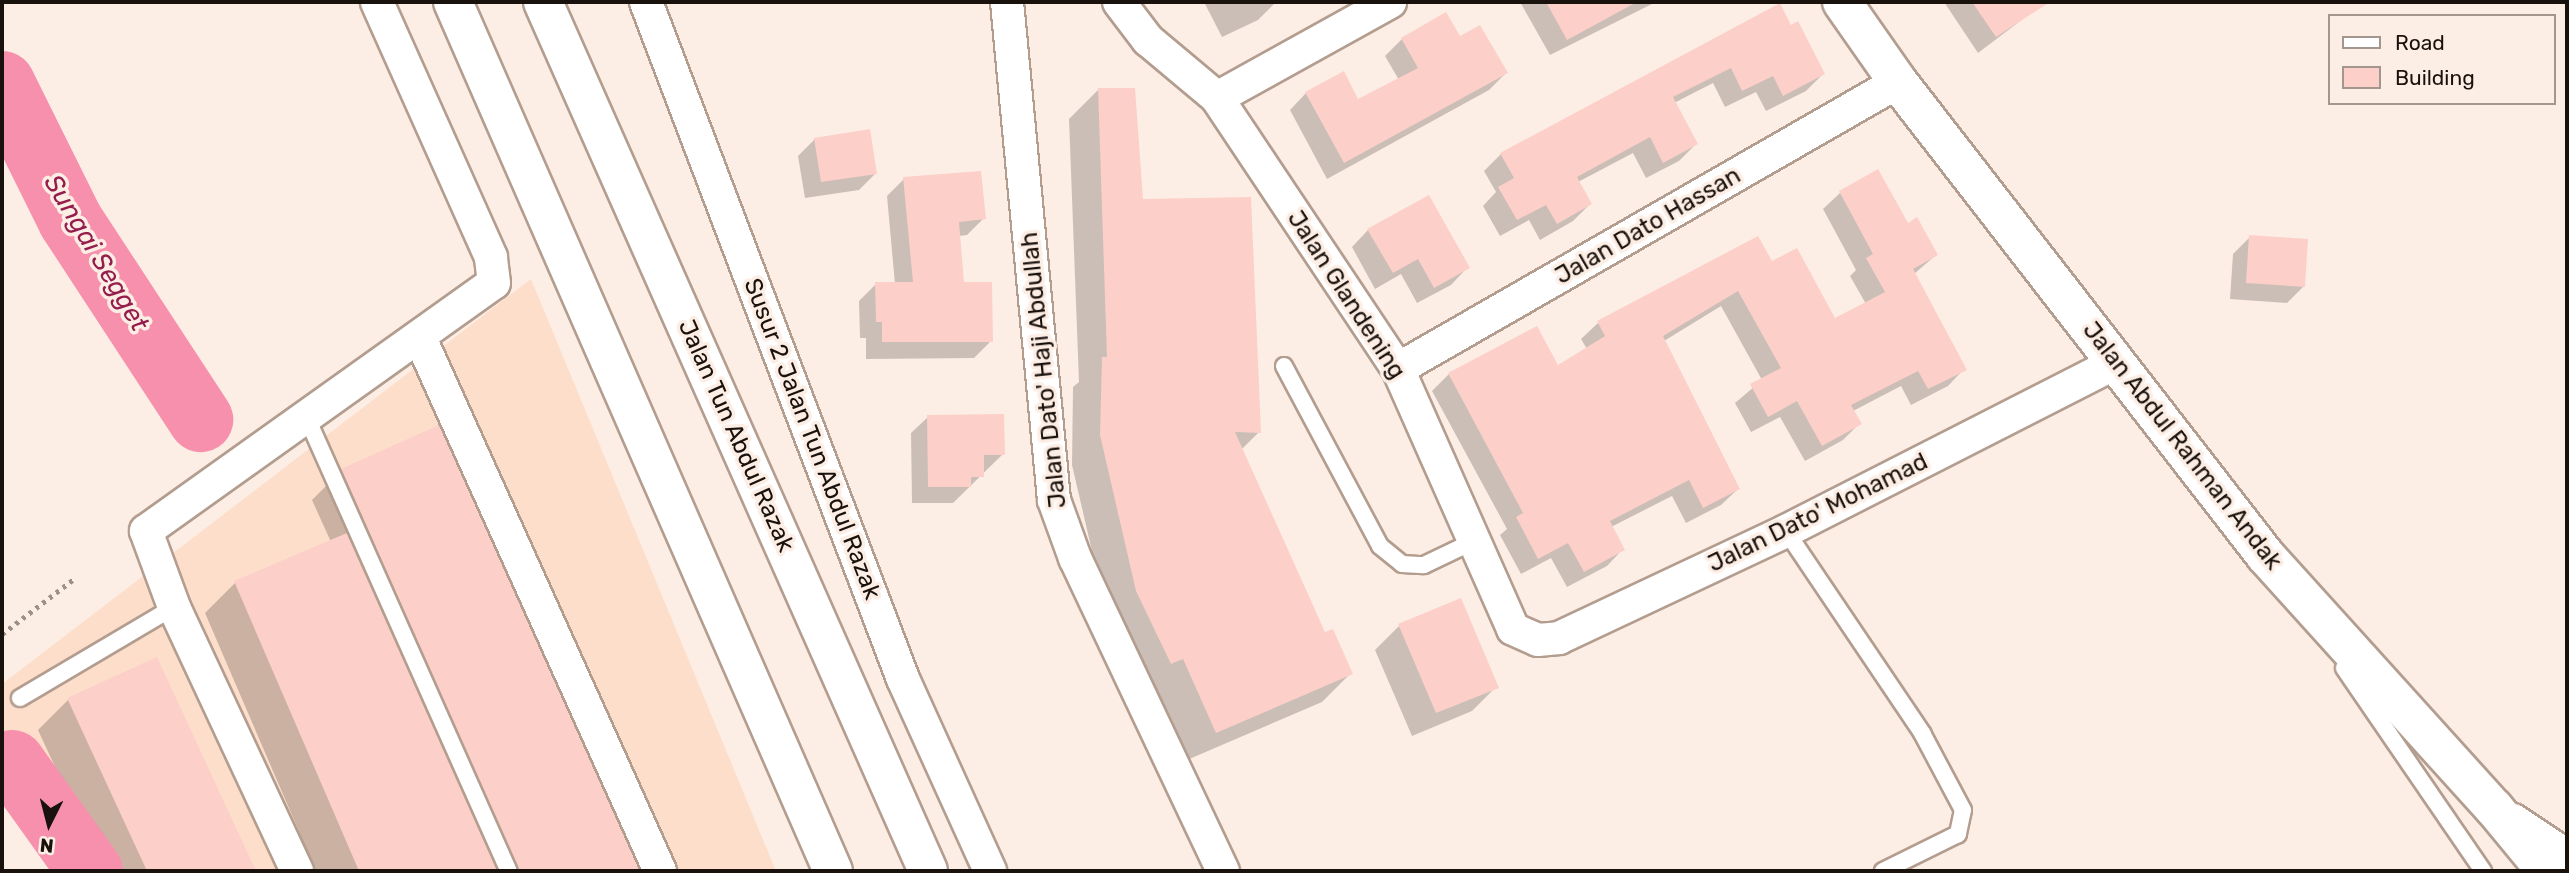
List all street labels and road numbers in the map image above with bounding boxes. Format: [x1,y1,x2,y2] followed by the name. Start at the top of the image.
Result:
[1550,161,1746,291] street label: Jalan Dato Hassan
[1281,205,1411,385] street label: Jalan Glandening
[1015,230,1073,510] street label: Jalan Dato' Haji Abdullah
[737,274,887,604] street label: Susur 2 Jalan Tun Abdul Razak
[672,315,800,557] street label: Jalan Tun Abdul Razak
[2076,316,2288,576] street label: Jalan Abdul Rahman Andak
[1704,447,1932,579] street label: Jalan Dato' Mohamad

